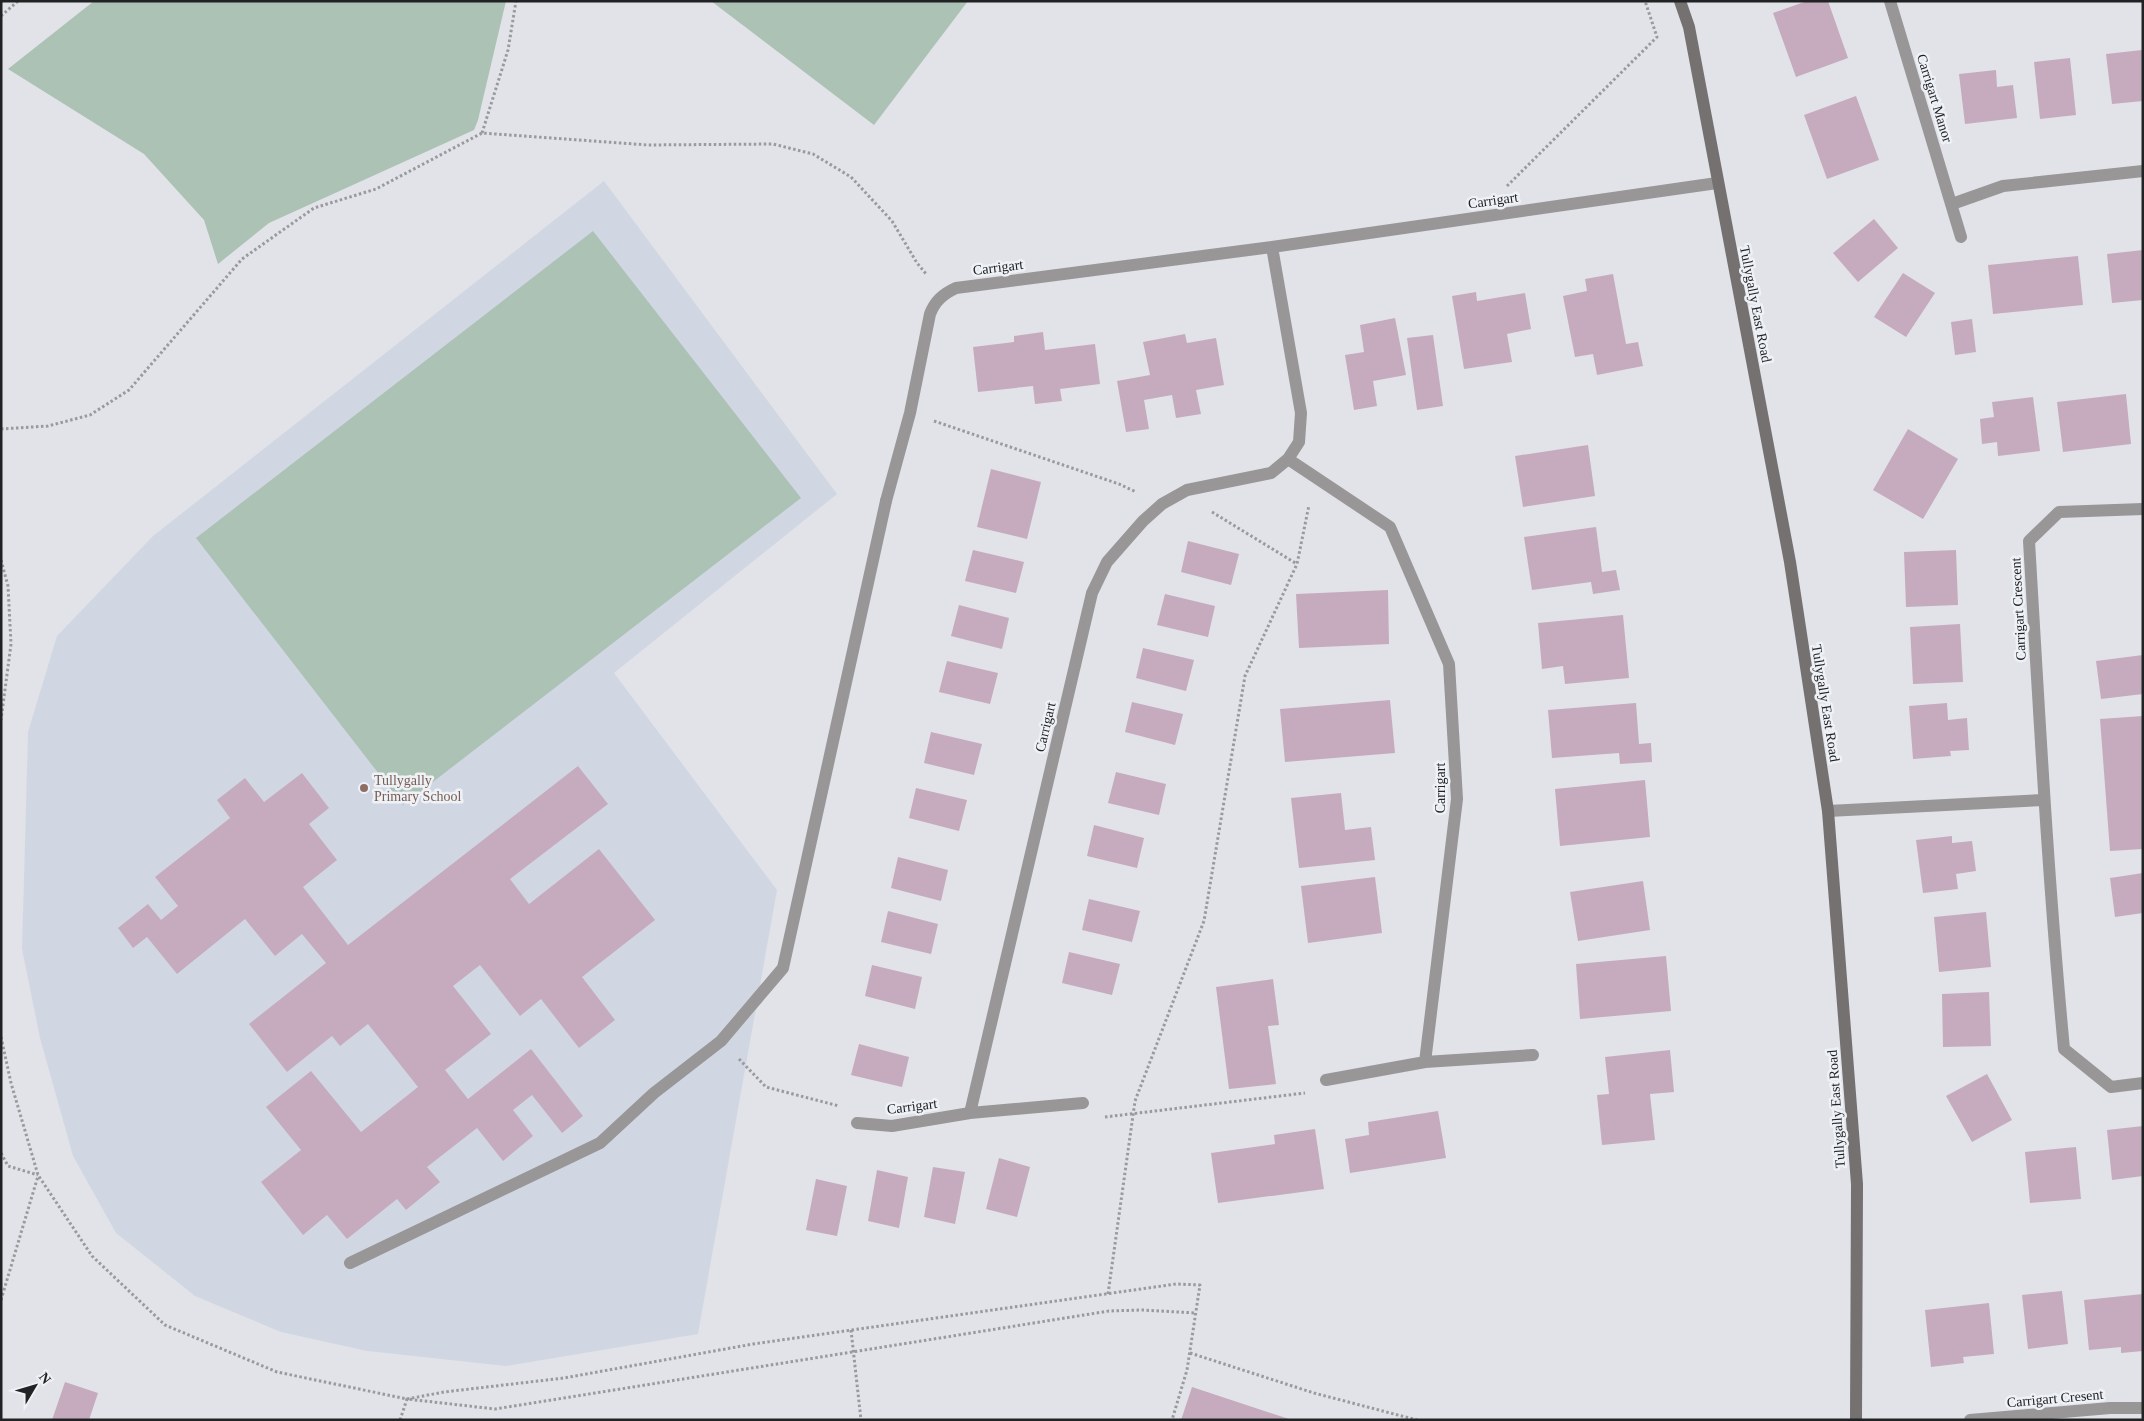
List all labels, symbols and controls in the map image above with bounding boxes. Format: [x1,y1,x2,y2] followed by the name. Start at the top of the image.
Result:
[1914,52,1955,144] street label: Carrigart Manor
[1467,190,1519,211] street label: Carrigart
[1737,245,1774,364] street label: Tullygally East Road
[972,257,1024,278] street label: Carrigart
[2008,557,2029,661] street label: Carrigart Crescent
[1809,643,1842,763] street label: Tullygally East Road
[1032,701,1059,753] street label: Carrigart
[1433,763,1448,813] street label: Carrigart
[374,773,462,804] place label: Tullygally Primary School
[358,782,370,794] marker: Tullygally Primary School
[1825,1049,1848,1169] street label: Tullygally East Road
[886,1096,938,1117] street label: Carrigart
[10,1361,60,1411] north arrow
[36,1370,54,1387] text: N
[2006,1387,2104,1410] street label: Carrigart Cresent

